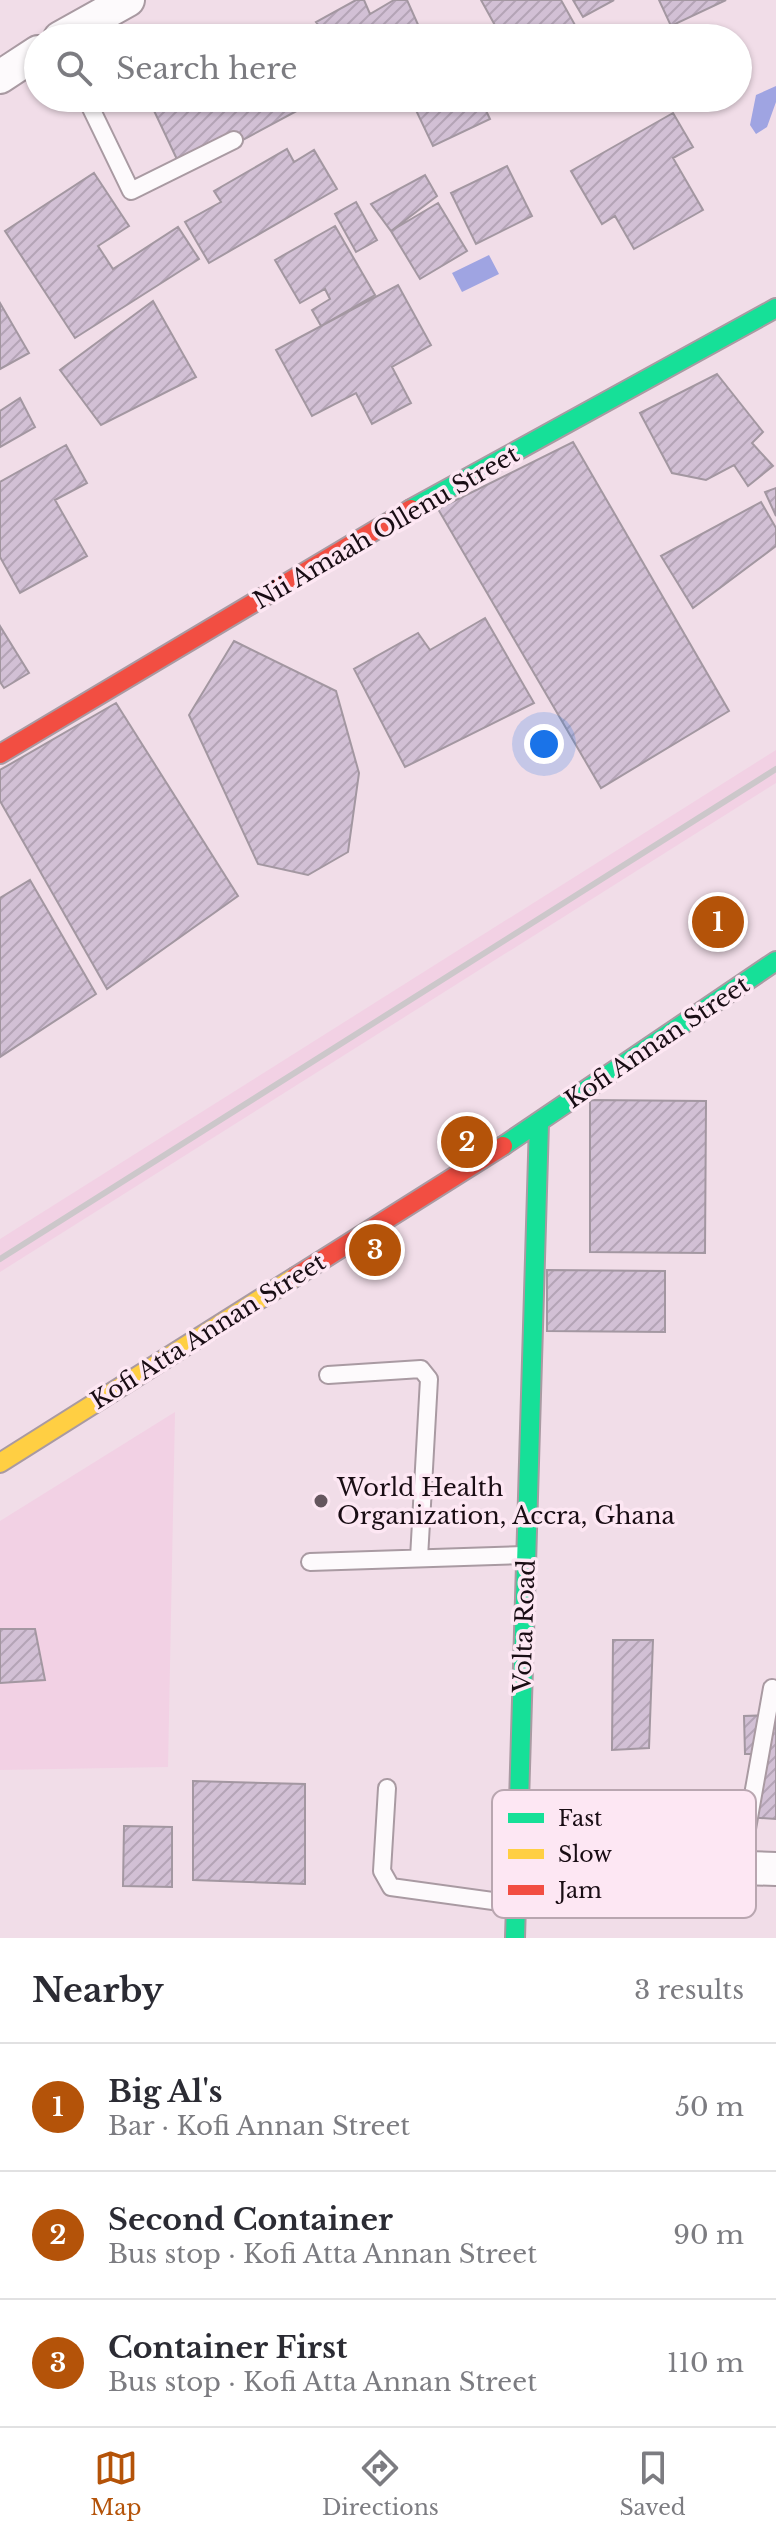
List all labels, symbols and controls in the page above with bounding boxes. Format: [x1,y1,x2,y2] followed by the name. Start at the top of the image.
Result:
[24,24,752,112] search box
[52,46,96,90] icon: search
[116,50,297,87] text: Search here
[248,439,524,615] street label: Nii Amaah Ollenu Street
[524,724,564,764] your location
[692,892,744,952] pin: 1
[559,970,755,1114] street label: Kofi Annan Street
[441,1112,493,1172] pin: 2
[349,1220,401,1280] pin: 3
[85,1247,331,1415] street label: Kofi Atta Annan Street
[336,1473,675,1530] place label: World Health Organization, Accra, Ghana
[312,1492,330,1510] marker: World Health Organization, Accra, Ghana
[507,1559,541,1694] street label: Volta Road
[492,1790,756,1918] legend
[558,1805,603,1832] text: Fast
[558,1841,612,1868] text: Slow
[555,1877,602,1904] text: Jam
[32,1969,164,2011] text: Nearby
[634,1974,744,2006] text: 3 results
[108,2073,222,2110] text: Big Al's
[52,2091,64,2123] text: 1
[675,2091,744,2123] text: 50 m
[108,2110,410,2142] text: Bar · Kofi Annan Street
[108,2201,393,2238] text: Second Container
[50,2219,66,2251] text: 2
[673,2219,744,2251] text: 90 m
[108,2238,537,2270] text: Bus stop · Kofi Atta Annan Street
[108,2329,347,2366] text: Container First
[50,2347,66,2379] text: 3
[667,2347,744,2379] text: 110 m
[108,2366,537,2398] text: Bus stop · Kofi Atta Annan Street
[90,2446,141,2521] tab: Map
[322,2446,439,2521] tab: Directions
[619,2446,686,2521] tab: Saved

